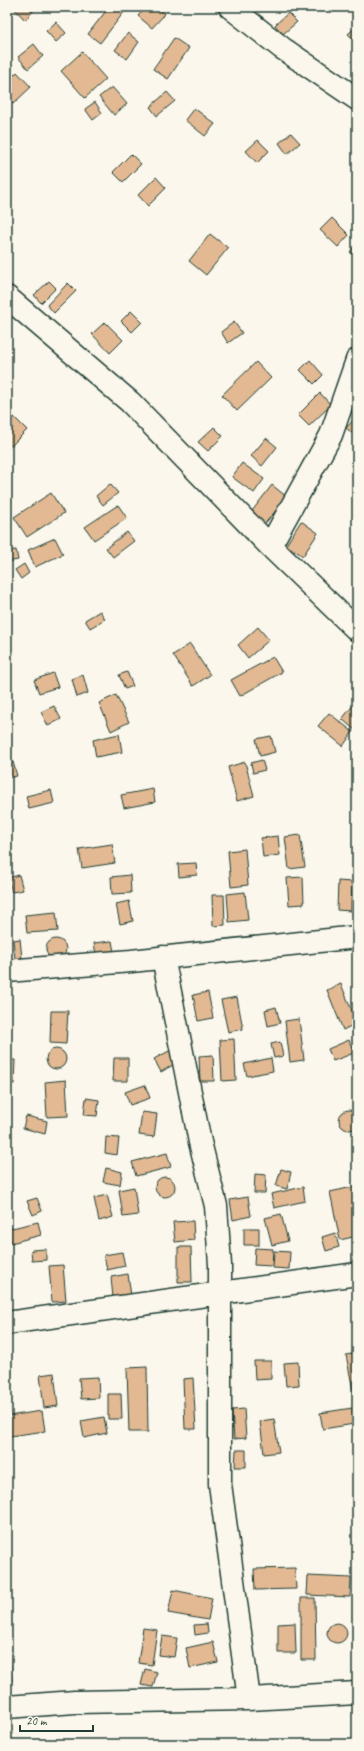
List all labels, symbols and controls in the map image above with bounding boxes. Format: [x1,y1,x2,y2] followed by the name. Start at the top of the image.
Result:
[20,1707,93,1733] scale bar
[26,1713,48,1729] text: 20 m

